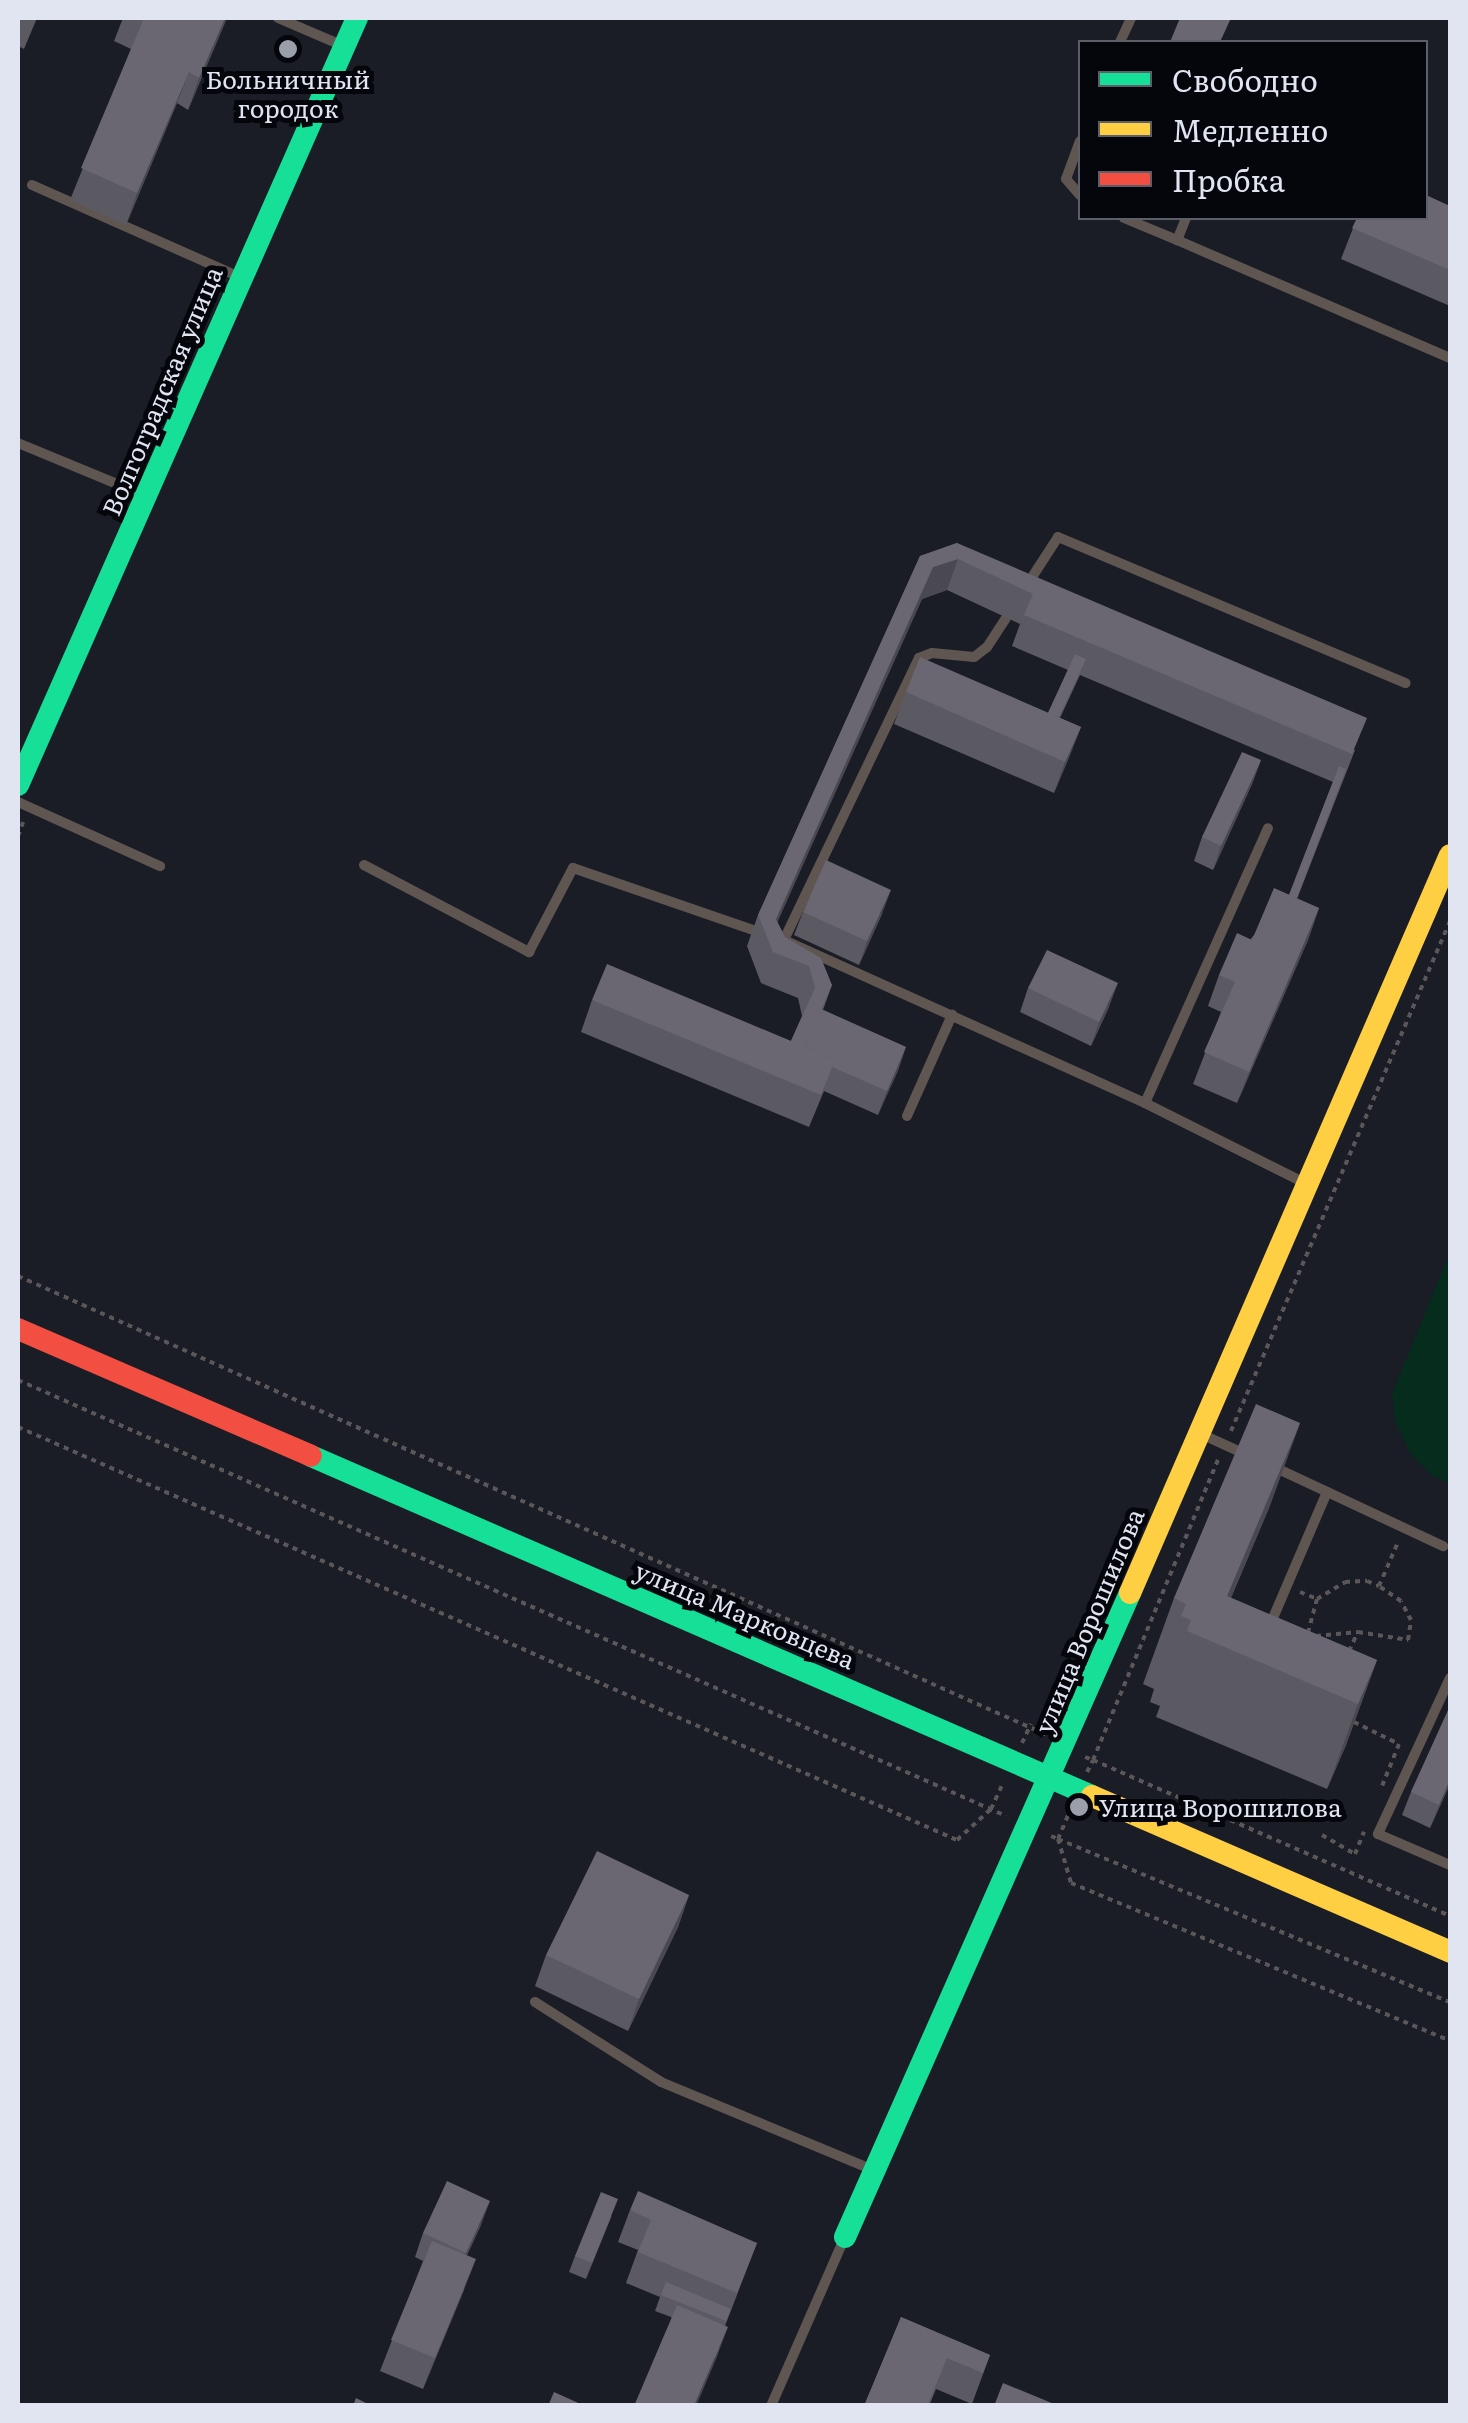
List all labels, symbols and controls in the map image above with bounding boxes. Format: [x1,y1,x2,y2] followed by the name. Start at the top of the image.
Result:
[277,38,299,60] marker: Больничный городок
[1078,40,1428,220] legend
[1172,57,1318,101] text: Свободно
[206,65,370,124] place label: Больничный городок
[1172,107,1328,151] text: Медленно
[1172,157,1285,201] text: Пробка
[96,262,228,520] street label: Волгоградская улица
[1028,1504,1150,1738] street label: улица Ворошилова
[630,1555,860,1675] street label: улица Марковцева
[1099,1792,1342,1822] place label: Улица Ворошилова
[1068,1796,1090,1818] marker: Улица Ворошилова

